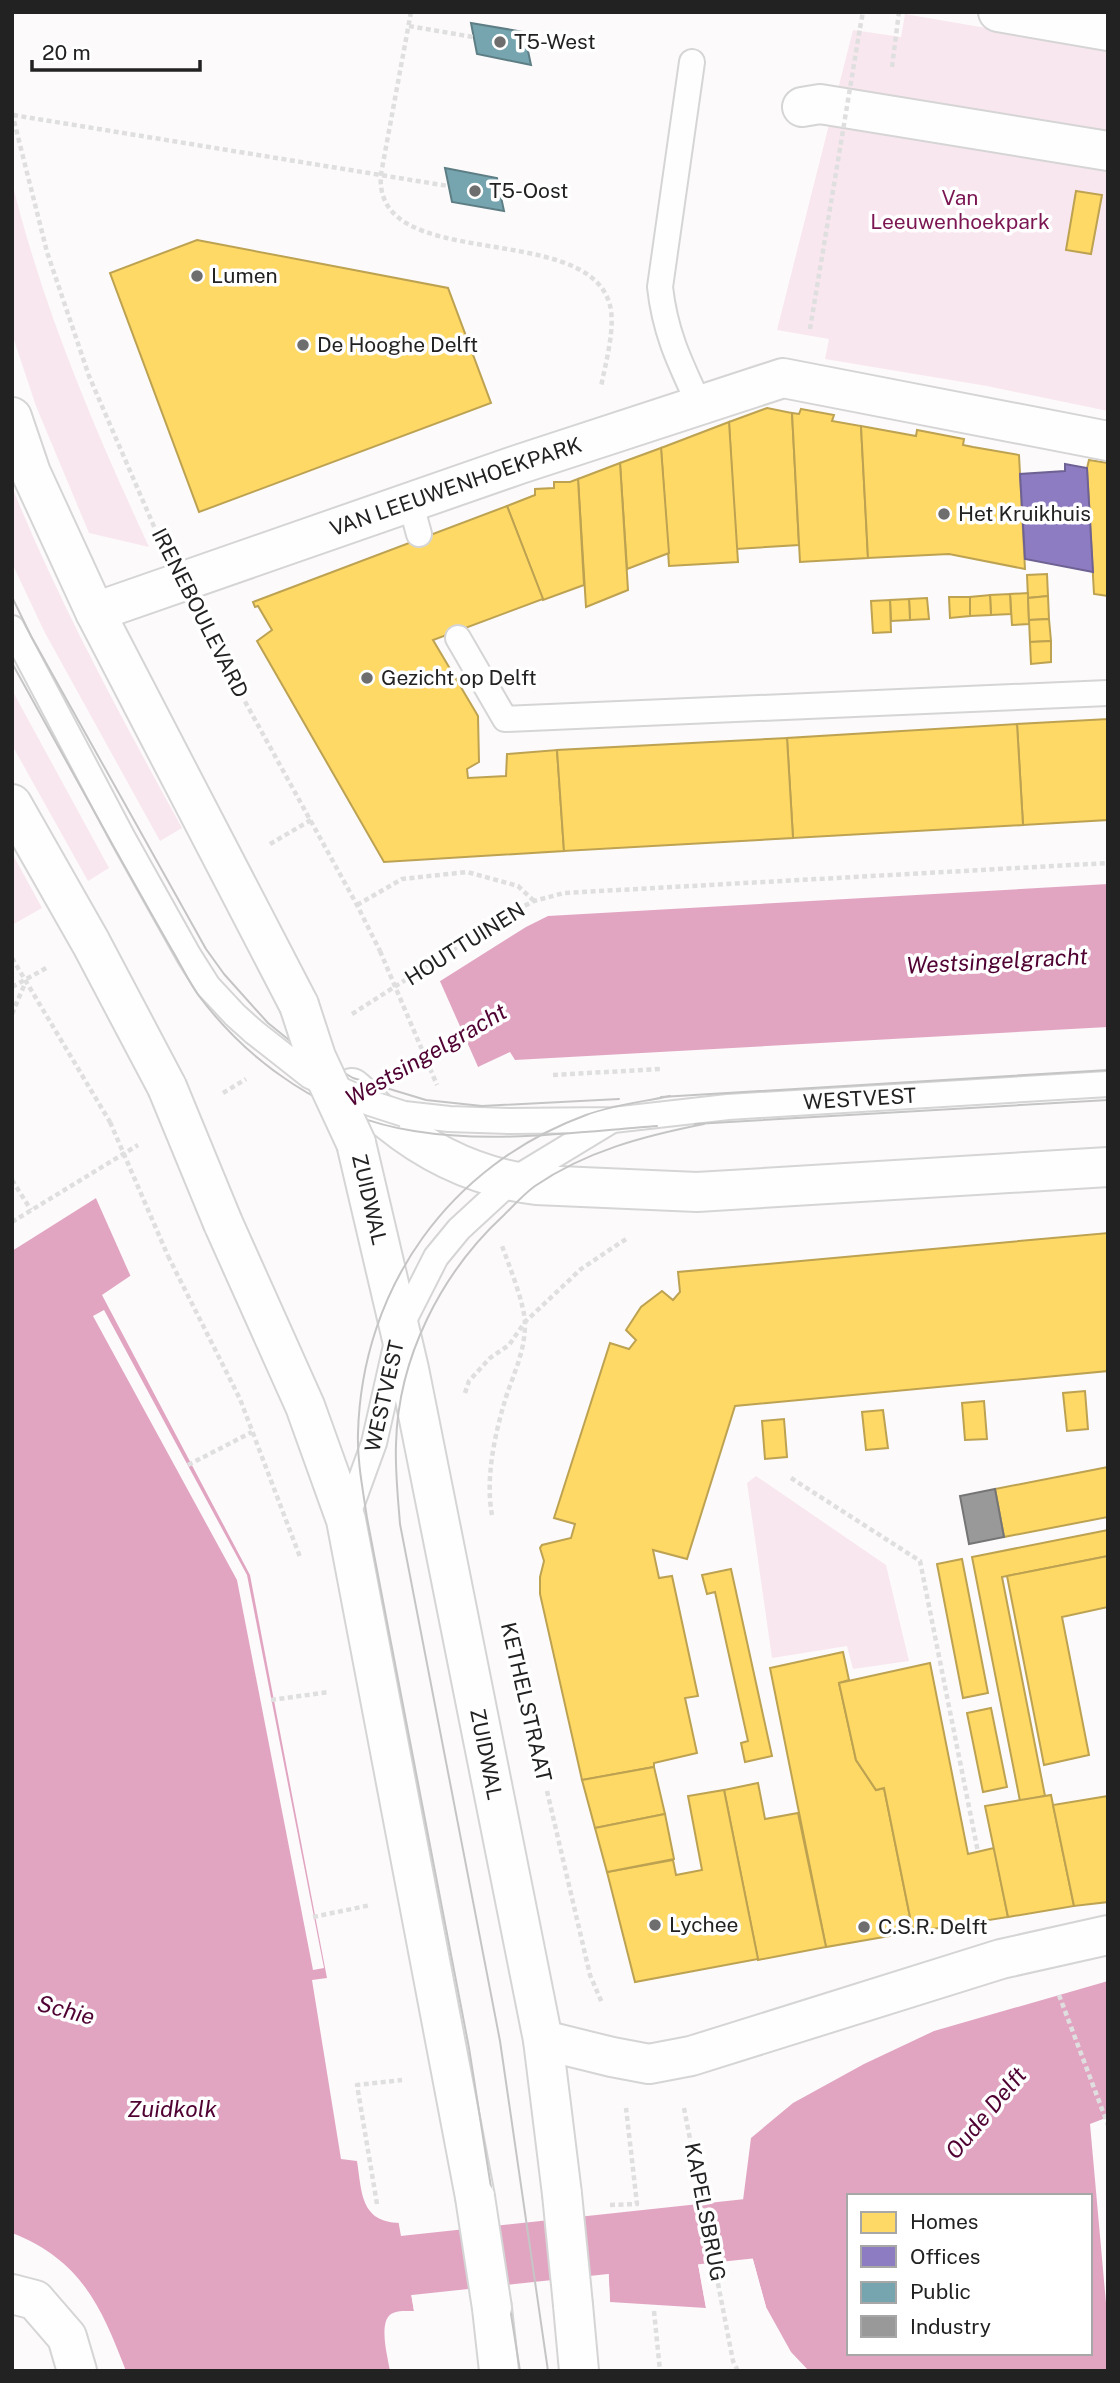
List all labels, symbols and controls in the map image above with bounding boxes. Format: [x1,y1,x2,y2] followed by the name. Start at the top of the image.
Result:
[32,28,200,72] scale bar
[514,29,596,54] place label: T5-West
[492,34,508,50] marker: T5-West
[42,40,91,65] text: 20 m
[489,178,568,203] place label: T5-Oost
[467,183,483,199] marker: T5-Oost
[870,185,1050,234] park label: Van Leeuwenhoekpark
[211,263,278,288] place label: Lumen
[189,268,205,284] marker: Lumen
[317,332,478,357] place label: De Hooghe Delft
[295,337,311,353] marker: De Hooghe Delft
[327,432,585,541] street label: VAN LEEUWENHOEKPARK
[958,501,1091,526] place label: Het Kruikhuis
[936,506,952,522] marker: Het Kruikhuis
[147,524,254,702] street label: IRENEBOULEVARD
[381,665,537,690] place label: Gezicht op Delft
[359,670,375,686] marker: Gezicht op Delft
[400,897,529,990] street label: HOUTTUINEN
[906,942,1089,979] water label: Westsingelgracht
[340,997,511,1112] water label: Westsingelgracht
[802,1083,917,1114] street label: WESTVEST
[347,1151,392,1247] street label: ZUIDWAL
[359,1338,409,1454] street label: WESTVEST
[496,1620,557,1784] street label: KETHELSTRAAT
[465,1706,508,1802] street label: ZUIDWAL
[669,1912,739,1937] place label: Lychee
[878,1914,988,1939] place label: C.S.R. Delft
[647,1917,663,1933] marker: Lychee
[856,1919,872,1935] marker: C.S.R. Delft
[35,1989,98,2030] water label: Schie
[940,2061,1032,2164] water label: Oude Delft
[127,2095,217,2122] water label: Zuidkolk
[680,2140,731,2283] street label: KAPELSBRUG
[847,2194,1092,2355] legend
[910,2209,978,2234] text: Homes
[910,2244,980,2269] text: Offices
[910,2279,971,2304] text: Public
[910,2314,991,2339] text: Industry

